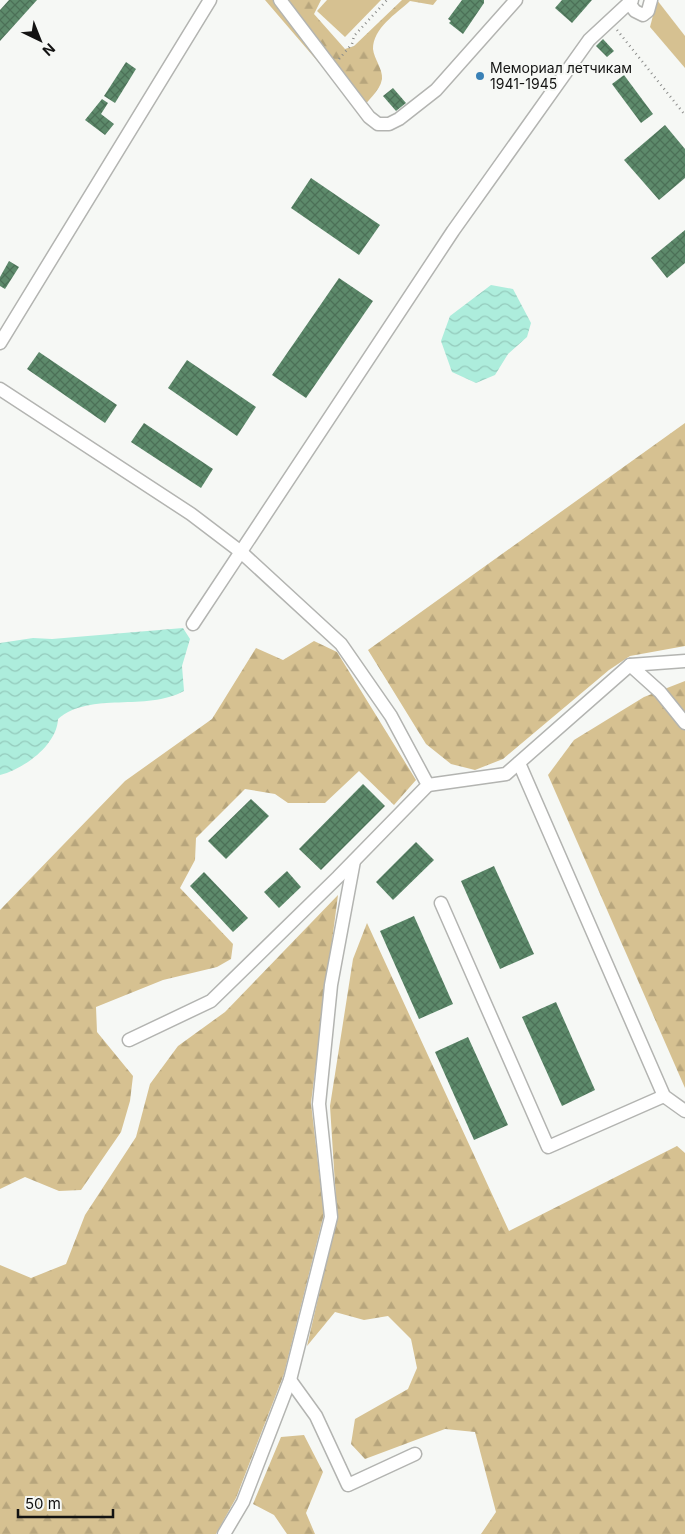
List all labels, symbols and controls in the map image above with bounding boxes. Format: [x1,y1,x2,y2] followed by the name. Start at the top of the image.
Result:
[15,15,65,65] north arrow
[40,40,59,60] text: N
[490,59,632,92] place label: Мемориал летчикам 1941-1945
[474,70,486,82] marker: Мемориал летчикам 1941-1945
[18,1486,112,1518] scale bar
[25,1494,61,1513] text: 50 m

